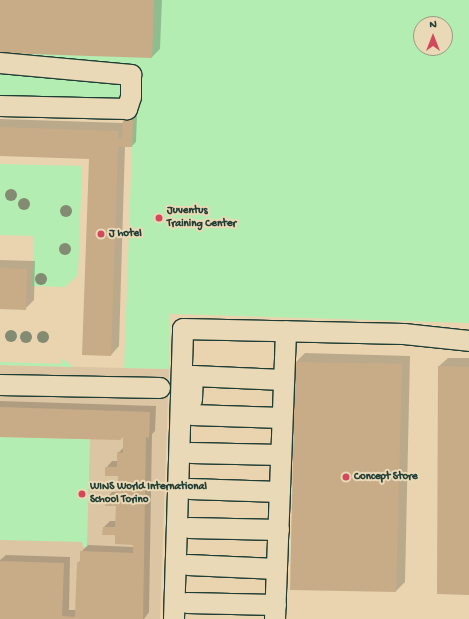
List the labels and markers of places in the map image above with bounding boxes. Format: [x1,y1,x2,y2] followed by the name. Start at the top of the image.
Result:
[167,205,236,231] place label: Juventus Training Center
[154,213,164,223] marker: Juventus Training Center
[109,227,142,241] place label: J hotel
[96,229,106,239] marker: J hotel
[354,470,418,484] place label: Concept Store
[341,472,351,482] marker: Concept Store
[90,481,207,507] place label: WINS World International School Torino
[77,489,87,499] marker: WINS World International School Torino

